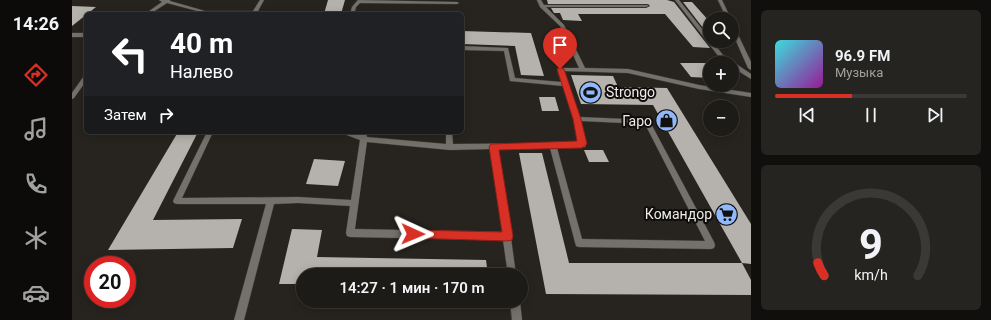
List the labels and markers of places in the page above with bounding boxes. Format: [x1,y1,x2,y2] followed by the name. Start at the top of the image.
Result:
[543,28,577,69] pin
[578,79,604,105] sports icon: Strongo
[606,84,655,100] place label: Strongo
[654,108,680,134] shop icon: Гаро
[622,113,652,129] place label: Гаро
[714,201,740,227] supermarket icon: Командор
[645,206,712,222] place label: Командор

